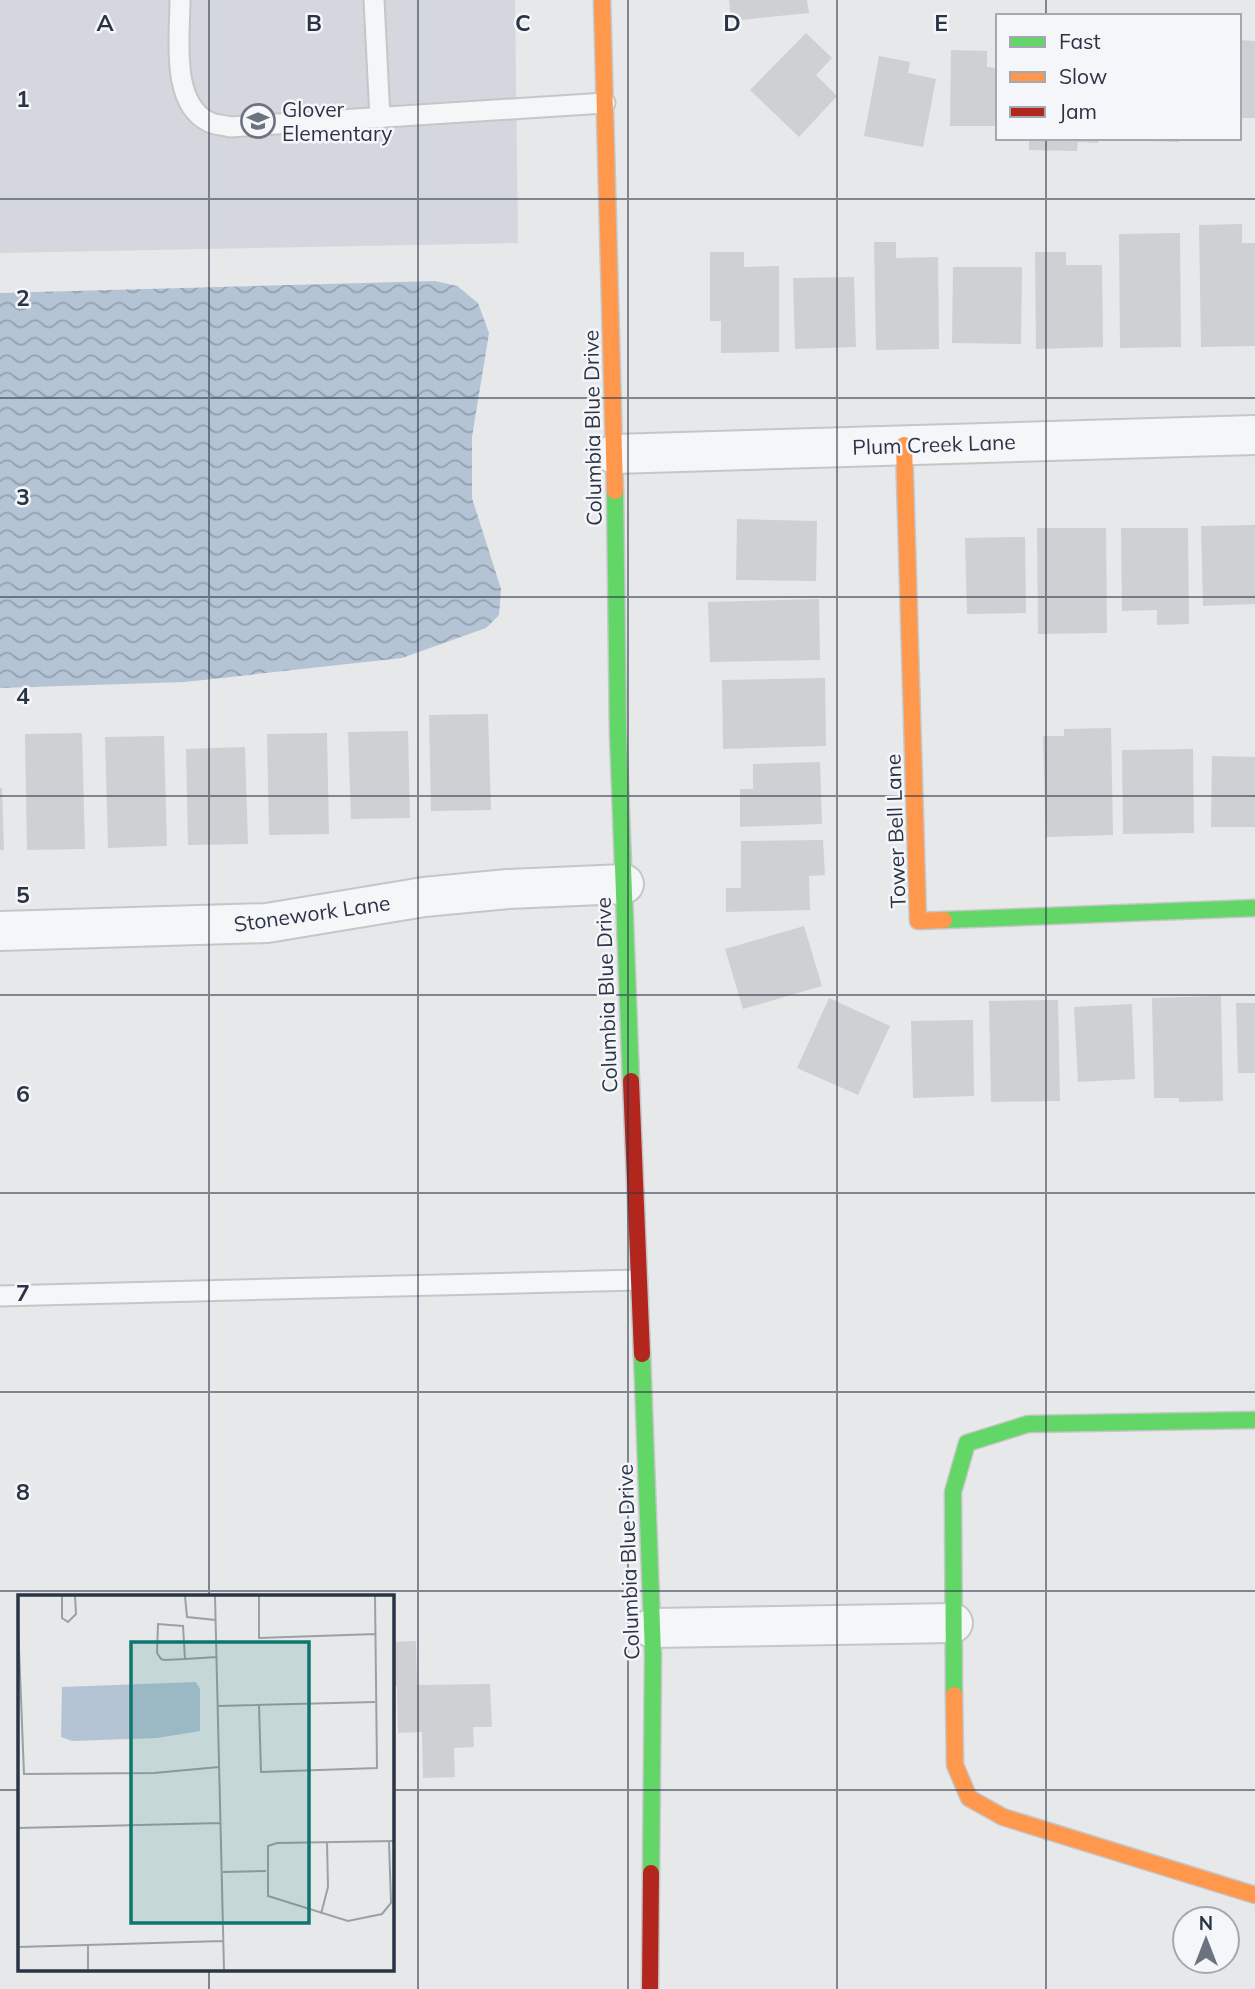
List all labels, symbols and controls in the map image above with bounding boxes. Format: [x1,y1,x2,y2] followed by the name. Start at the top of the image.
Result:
[96,8,114,37] text: A
[306,8,322,37] text: B
[515,8,531,37] text: C
[723,8,741,37] text: D
[934,8,948,37] text: E
[996,14,1241,140] legend
[1059,28,1101,54] text: Fast
[1059,63,1107,89] text: Slow
[16,84,30,113] text: 1
[282,96,392,146] place label: Glover Elementary
[1059,98,1097,124] text: Jam
[239,102,277,140] school or university icon: Glover Elementary
[16,283,30,312] text: 2
[577,330,607,526] street label: Columbia Blue Drive
[852,428,1016,460] street label: Plum Creek Lane
[16,482,30,511] text: 3
[16,681,30,710] text: 4
[879,753,911,909] street label: Tower Bell Lane
[16,880,30,909] text: 5
[232,889,392,937] street label: Stonework Lane
[590,897,622,1093] street label: Columbia Blue Drive
[16,1079,30,1108] text: 6
[16,1278,30,1307] text: 7
[612,1464,644,1660] street label: Columbia Blue Drive
[16,1477,30,1506] text: 8
[18,1595,394,1972] inset map
[1171,1905,1241,1975] north arrow
[1199,1911,1213,1935] text: N

